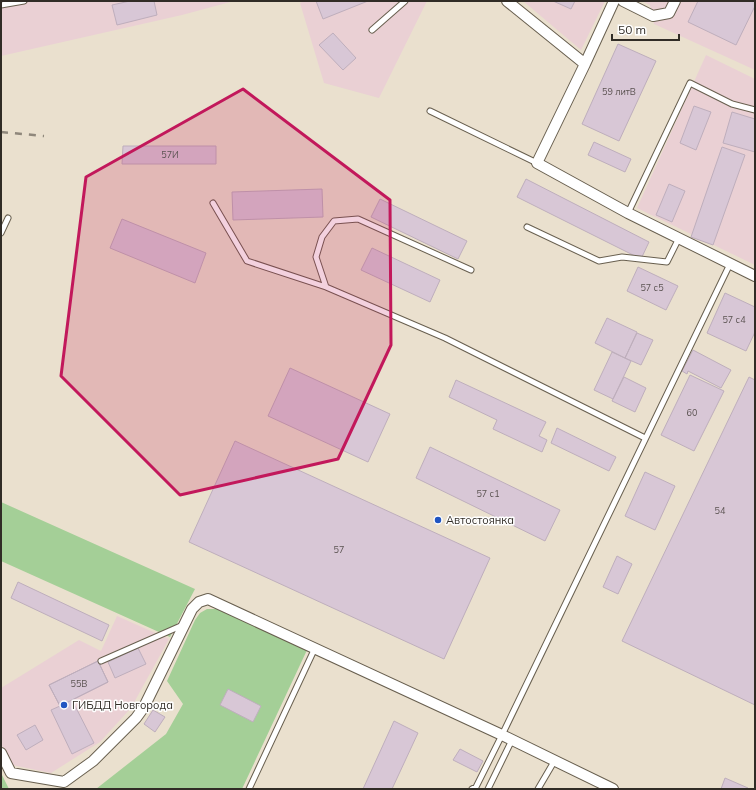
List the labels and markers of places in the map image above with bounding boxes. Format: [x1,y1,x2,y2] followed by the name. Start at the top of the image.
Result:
[446,513,514,527] place label: Автостоянка
[433,515,443,525] marker: Автостоянка
[72,698,173,712] place label: ГИБДД Новгорода
[59,700,69,710] marker: ГИБДД Новгорода

